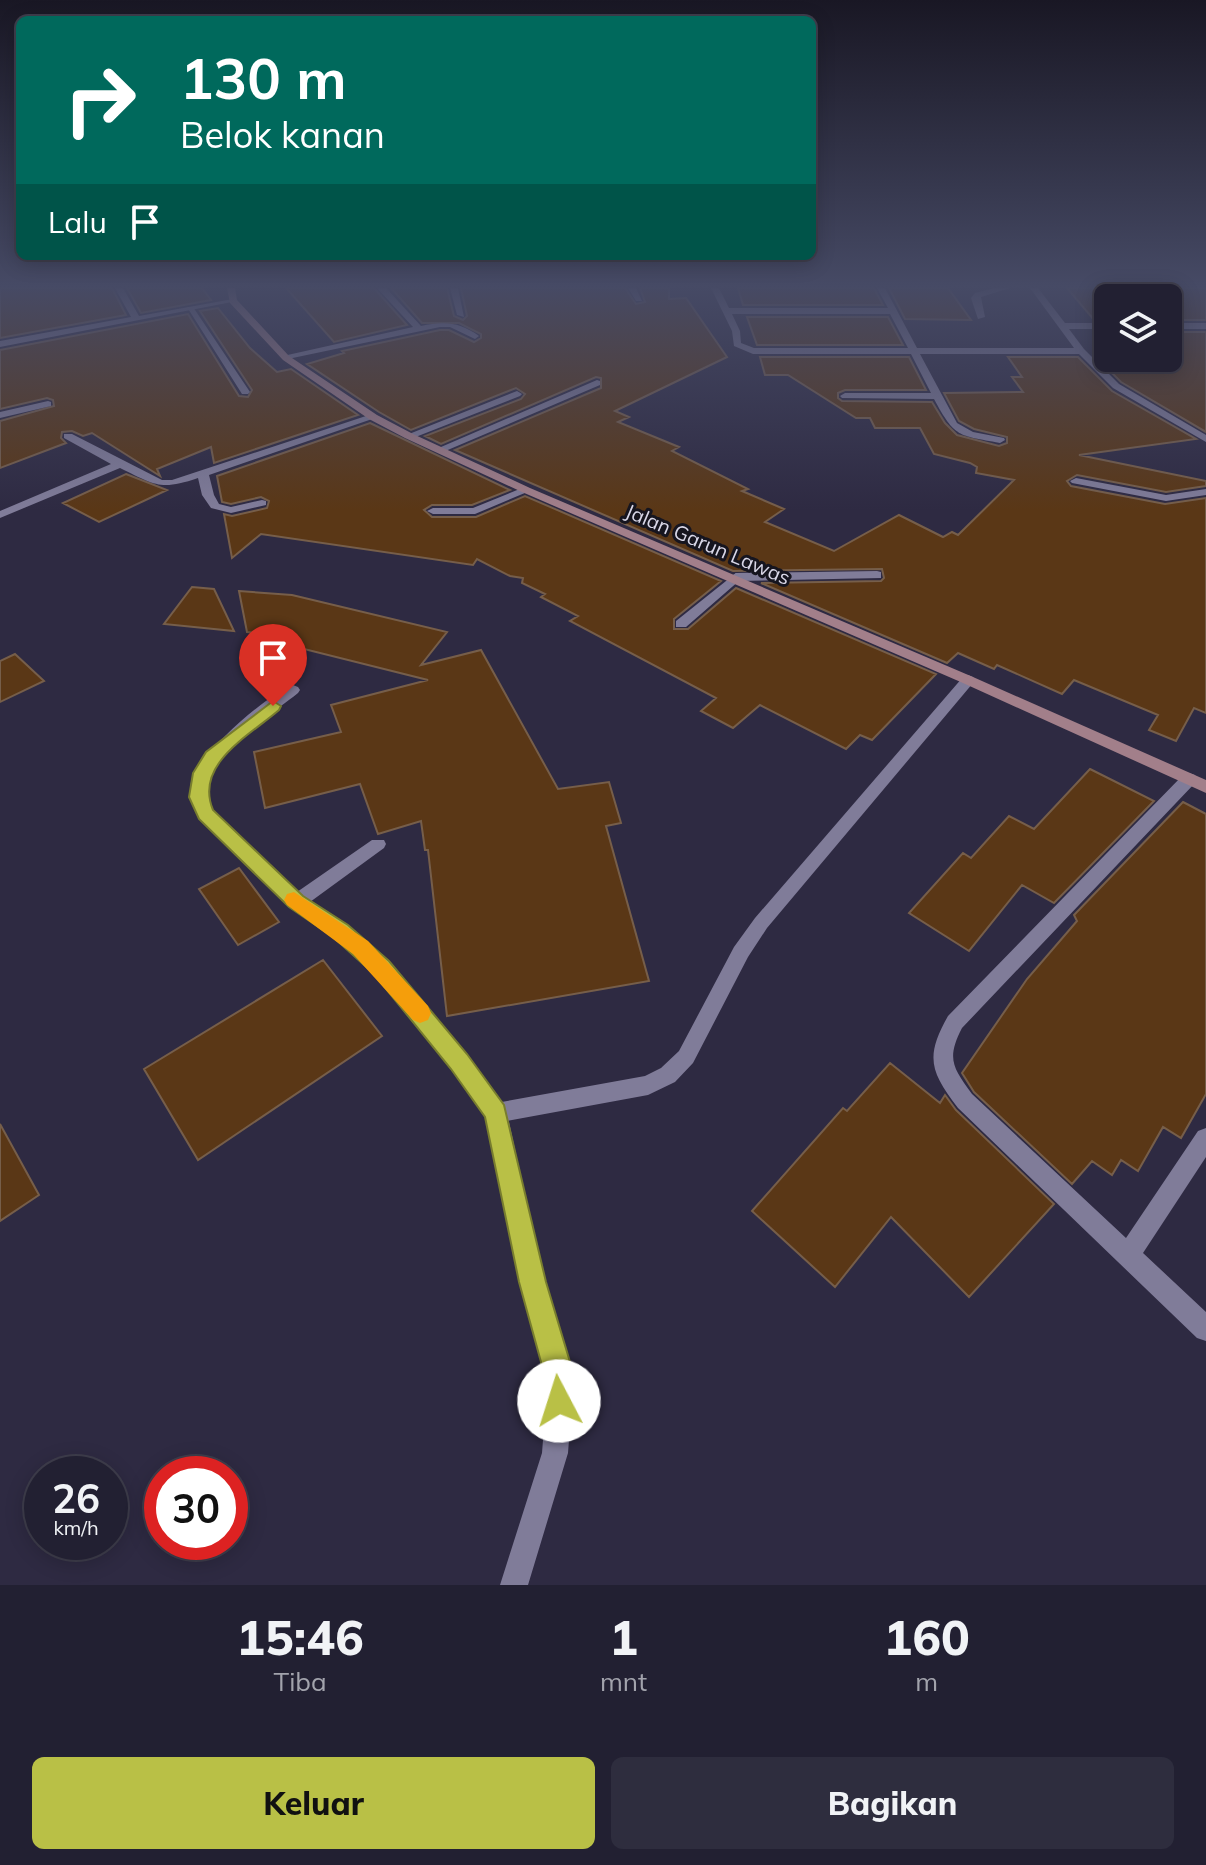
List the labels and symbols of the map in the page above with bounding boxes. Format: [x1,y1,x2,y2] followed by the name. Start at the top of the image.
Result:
[622,498,794,590] street label: Jalan Garun Lawas
[239,624,307,706] pin
[517,1359,601,1443] position arrow
[144,1456,248,1560] speed limit sign: 30

